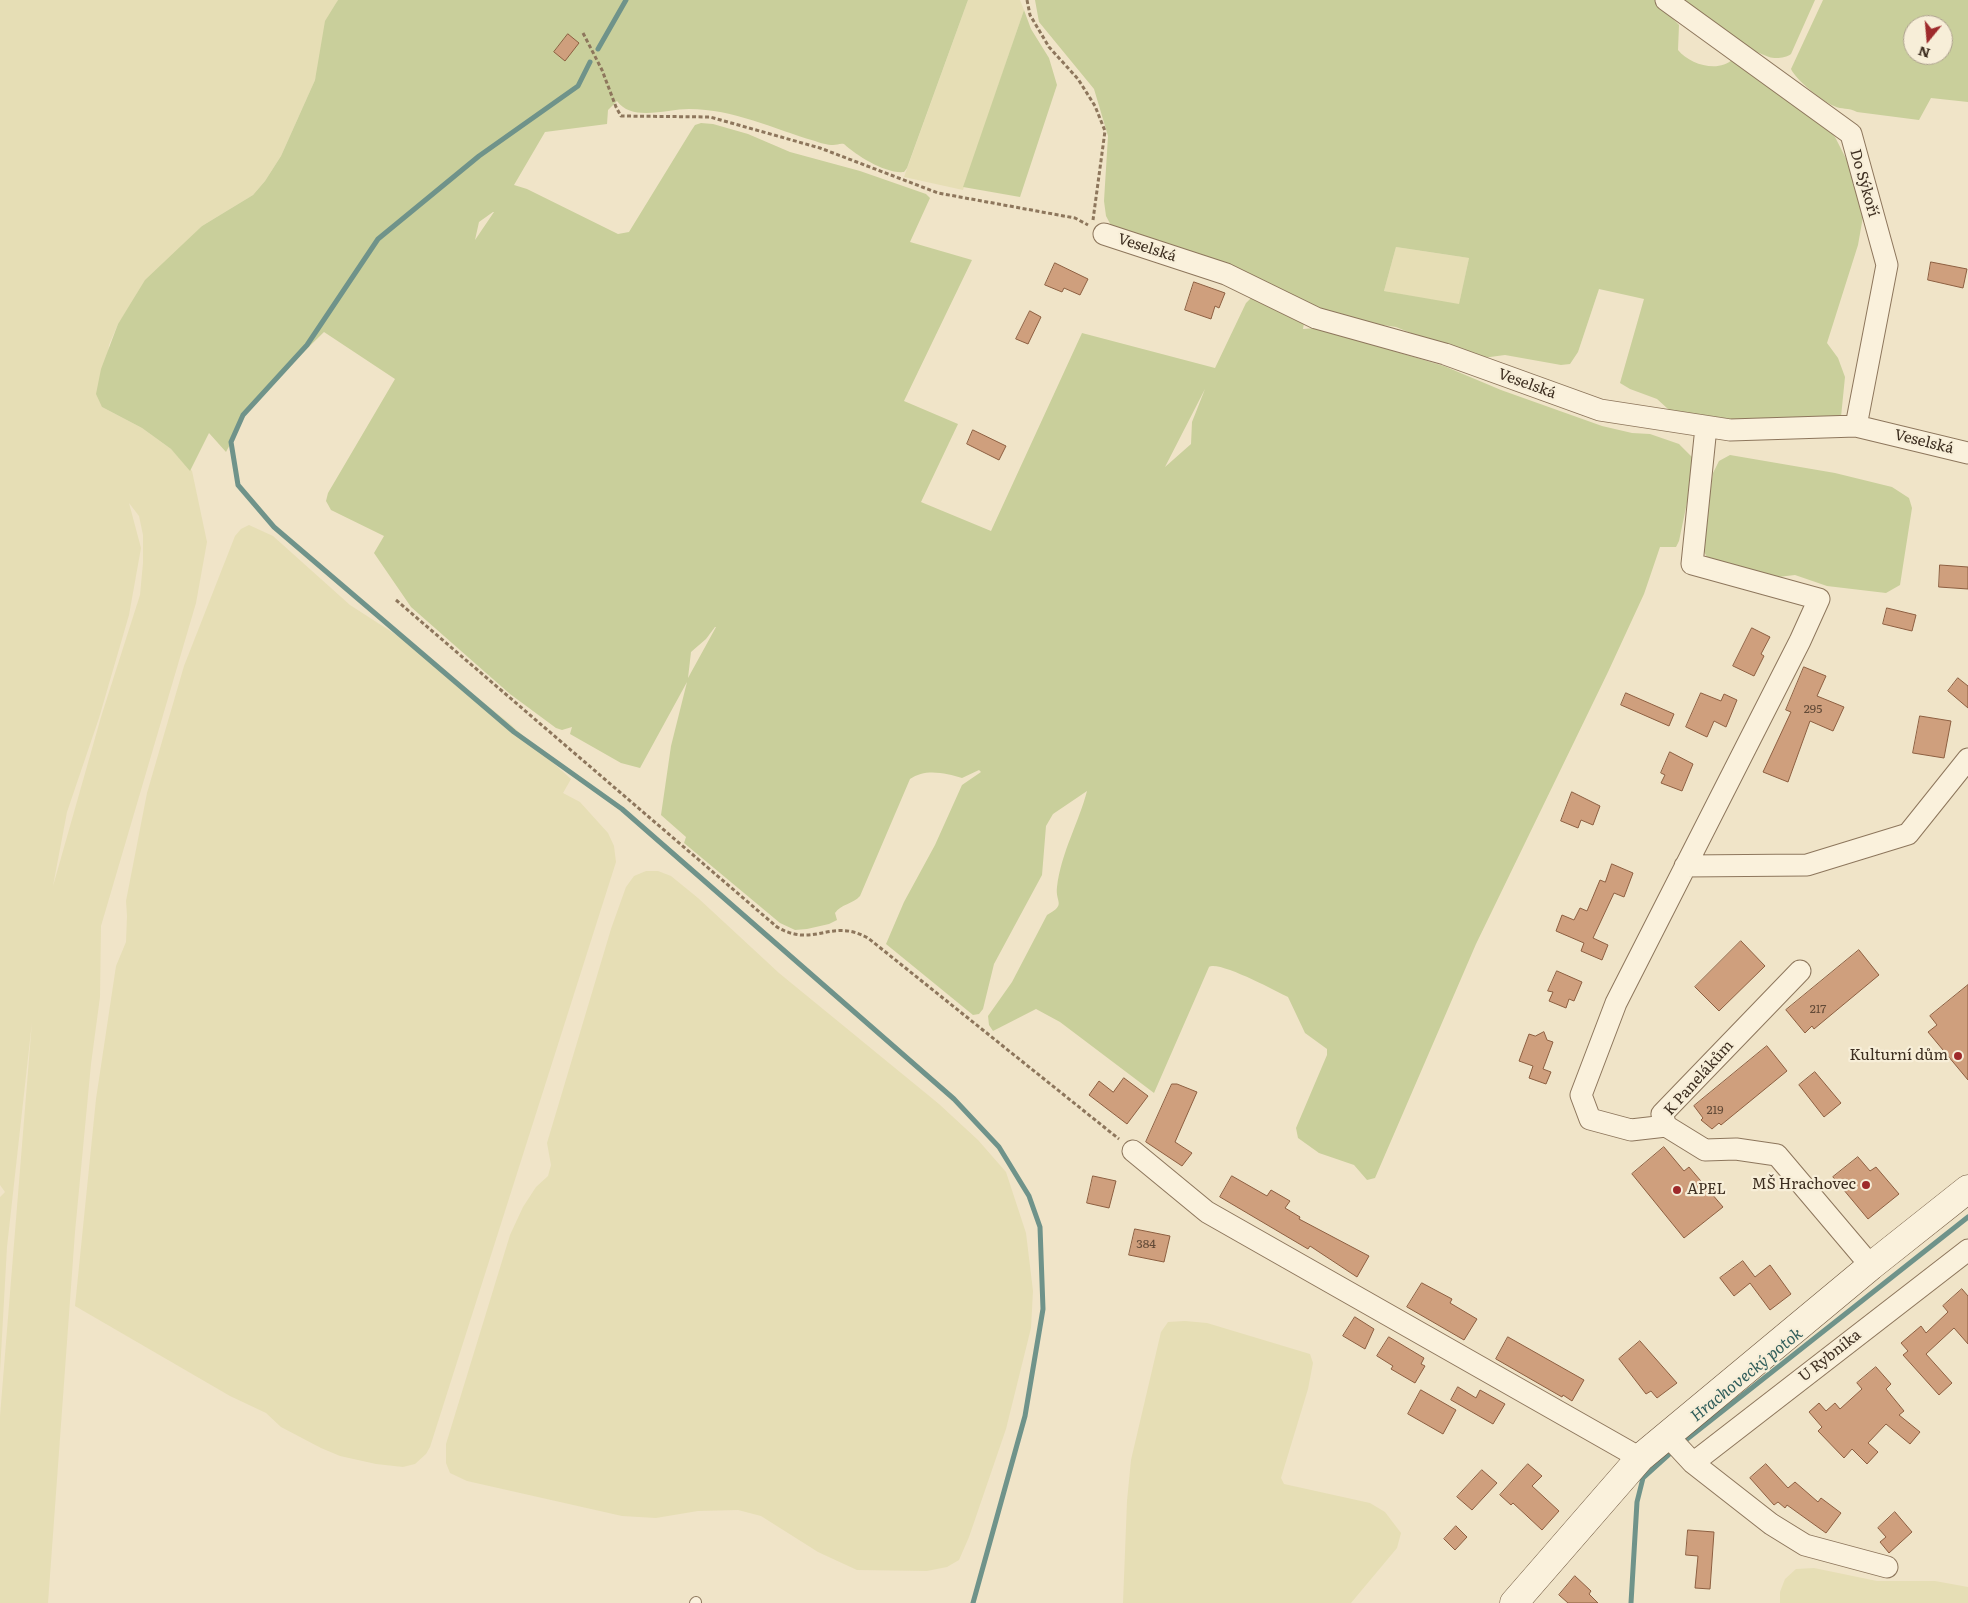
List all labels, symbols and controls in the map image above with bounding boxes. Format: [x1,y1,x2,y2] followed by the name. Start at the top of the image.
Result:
[1903,15,1953,65] north arrow
[1915,42,1932,65] text: N
[1846,147,1882,219] street label: Do Sýkoří
[1115,230,1179,266] street label: Veselská
[1495,365,1559,403] street label: Veselská
[1892,426,1956,458] street label: Veselská
[1804,702,1822,716] house number: 295
[1810,1002,1826,1016] house number: 217
[1661,1037,1737,1119] street label: K Panelákům
[1850,1047,1948,1065] place label: Kulturní dům
[1952,1050,1964,1062] marker: Kulturní dům
[1706,1103,1724,1117] house number: 219
[1752,1176,1856,1194] place label: MŠ Hrachovec
[1860,1179,1872,1191] marker: MŠ Hrachovec
[1687,1181,1726,1199] place label: APEL
[1671,1184,1683,1196] marker: APEL
[1136,1237,1156,1251] house number: 384
[1687,1324,1807,1426] water label: Hrachovecký potok
[1795,1326,1865,1386] street label: U Rybníka

